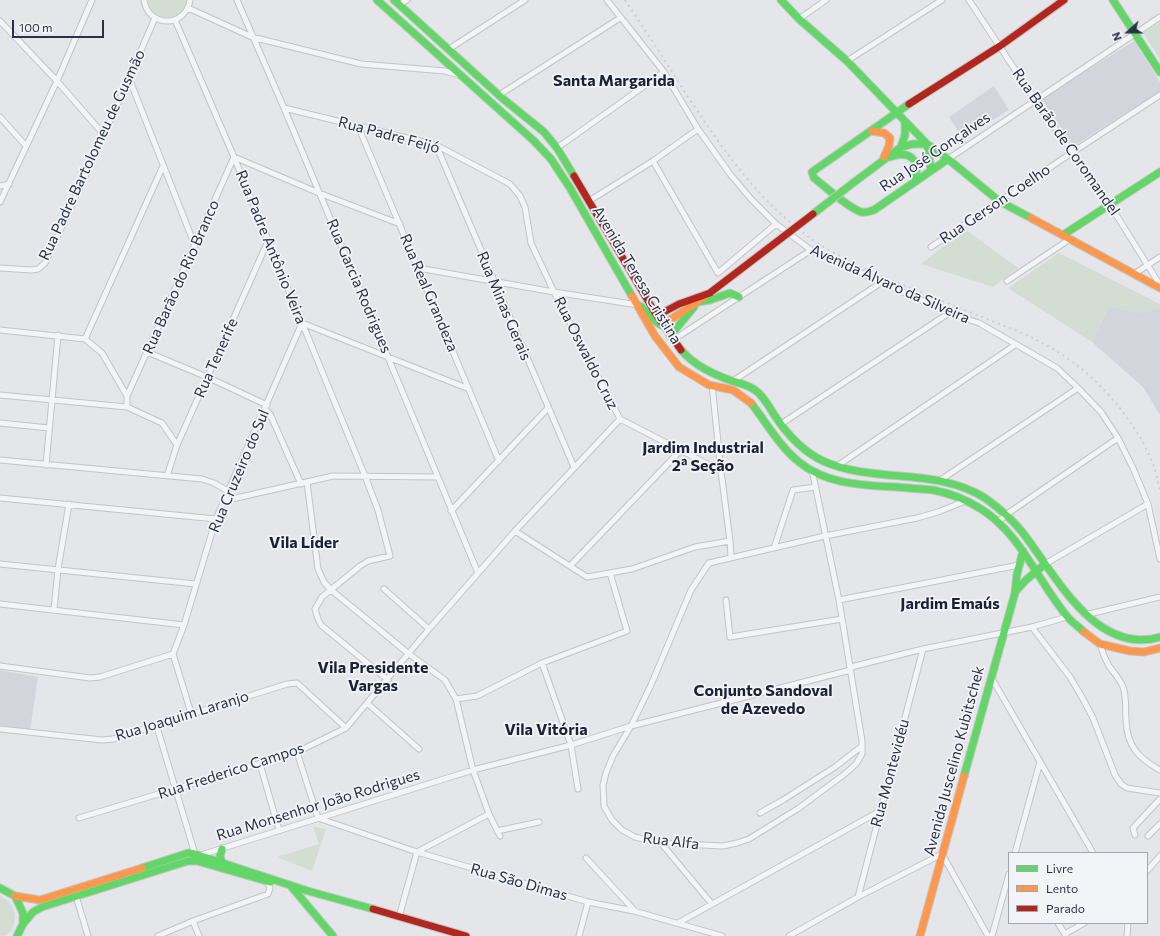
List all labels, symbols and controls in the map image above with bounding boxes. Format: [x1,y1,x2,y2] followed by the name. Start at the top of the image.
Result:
[14,12,106,38] scale bar
[1108,12,1148,52] north arrow
[19,20,53,34] text: 100 m
[1109,30,1124,43] text: N
[35,47,149,263] street label: Rua Padre Bartolomeu de Gusmão
[1008,65,1124,219] street label: Rua Barão de Coromandel
[553,71,675,91] district label: Santa Margarida
[876,108,994,196] street label: Rua José Gonçalves
[336,113,442,157] street label: Rua Padre Feijó
[936,160,1054,248] street label: Rua Gerson Coelho
[232,167,310,327] street label: Rua Padre Antônio Veira
[139,197,223,357] street label: Rua Barão do Rio Branco
[589,203,685,347] street label: Avenida Teresa Cristina
[323,216,395,356] street label: Rua Garcia Rodrigues
[396,231,462,355] street label: Rua Real Grandeza
[807,241,973,327] street label: Avenida Álvaro da Silveira
[473,249,535,363] street label: Rua Minas Gerais
[550,294,622,412] street label: Rua Oswaldo Cruz
[190,315,242,401] street label: Rua Tenerife
[205,407,273,535] street label: Rua Cruzeiro do Sul
[642,438,764,476] district label: Jardim Industrial 2ª Seção
[269,533,339,553] district label: Vila Líder
[900,594,1000,614] district label: Jardim Emaús
[318,658,428,696] district label: Vila Presidente Vargas
[920,664,988,858] street label: Avenida Juscelino Kubitschek
[693,681,833,719] district label: Conjunto Sandoval de Azevedo
[113,687,251,745] street label: Rua Joaquim Laranjo
[867,717,913,829] street label: Rua Montevidéu
[504,720,588,740] district label: Vila Vitória
[156,739,306,803] street label: Rua Frederico Campos
[214,765,422,845] street label: Rua Monsenhor João Rodrigues
[642,829,700,853] street label: Rua Alfa
[1008,852,1148,924] legend
[468,860,570,904] street label: Rua São Dimas
[1046,861,1073,875] text: Livre
[1046,881,1078,895] text: Lento
[1046,901,1085,915] text: Parado

